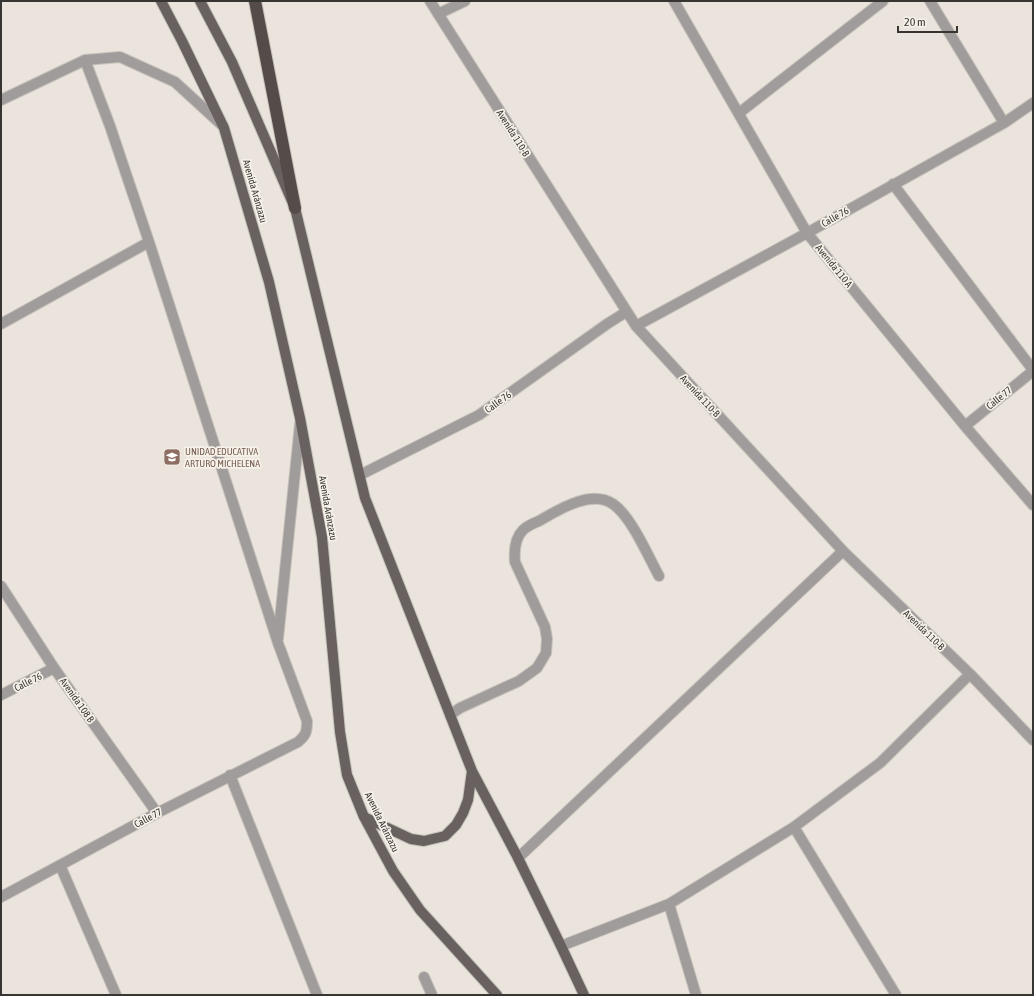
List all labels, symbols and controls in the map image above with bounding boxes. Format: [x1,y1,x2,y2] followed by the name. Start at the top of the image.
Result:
[898,8,957,34] scale bar
[904,15,926,29] text: 20 m
[494,108,532,158] street label: Avenida 110-B
[241,158,269,224] street label: Avenida Aránzazu
[819,205,851,229] street label: Calle 76
[813,242,855,290] street label: Avenida 110 A
[678,373,722,419] street label: Avenida 110-B
[984,384,1014,412] street label: Calle 77
[483,389,513,415] street label: Calle 76
[185,446,260,469] place label: UNIDAD EDUCATIVA ARTURO MICHELENA
[162,447,182,467] school or university icon: UNIDAD EDUCATIVA ARTURO MICHELENA
[317,475,339,541] street label: Avenida Aránzazu
[901,608,947,652] street label: Avenida 110-B
[12,670,44,694] street label: Calle 76
[58,676,96,724] street label: Avenida 108 B
[363,790,401,854] street label: Avenida Aránzazu
[132,806,164,830] street label: Calle 77

